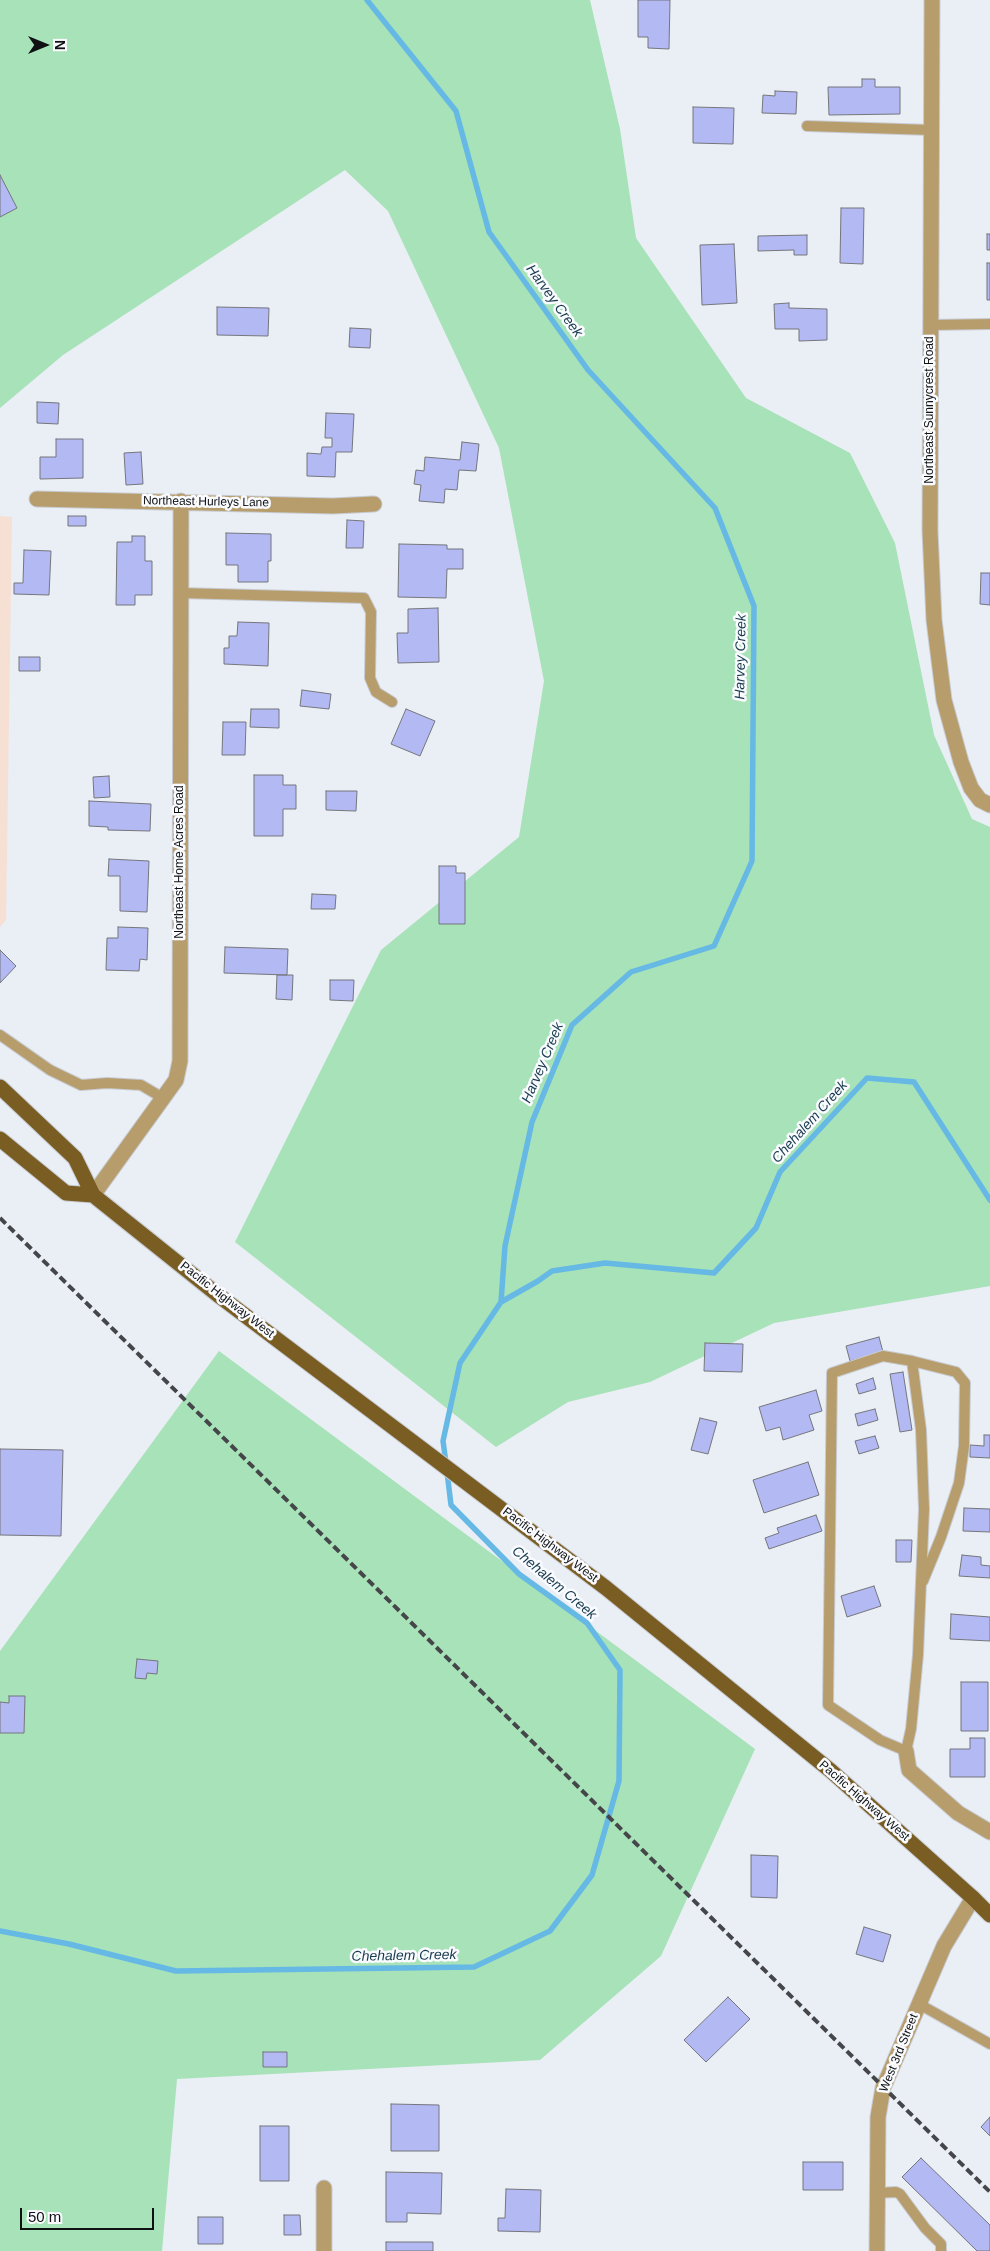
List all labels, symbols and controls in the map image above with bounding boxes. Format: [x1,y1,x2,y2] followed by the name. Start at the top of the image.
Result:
[20,20,70,70] north arrow
[52,40,68,50] text: N
[522,261,586,341] water label: Harvey Creek
[923,336,937,484] street label: Northeast Sunnycrest Road
[143,494,269,510] street label: Northeast Hurleys Lane
[732,614,750,700] water label: Harvey Creek
[173,785,187,939] street label: Northeast Home Acres Road
[519,1020,567,1106] water label: Harvey Creek
[769,1077,851,1167] water label: Chehalem Creek
[177,1259,277,1341] street label: Pacific Highway West
[500,1505,600,1585] street label: Pacific Highway West
[508,1543,600,1623] water label: Chehalem Creek
[816,1758,912,1844] street label: Pacific Highway West
[351,1947,457,1965] water label: Chehalem Creek
[877,2012,921,2094] street label: West 3rd Street
[22,2198,156,2230] scale bar
[28,2208,61,2225] text: 50 m

